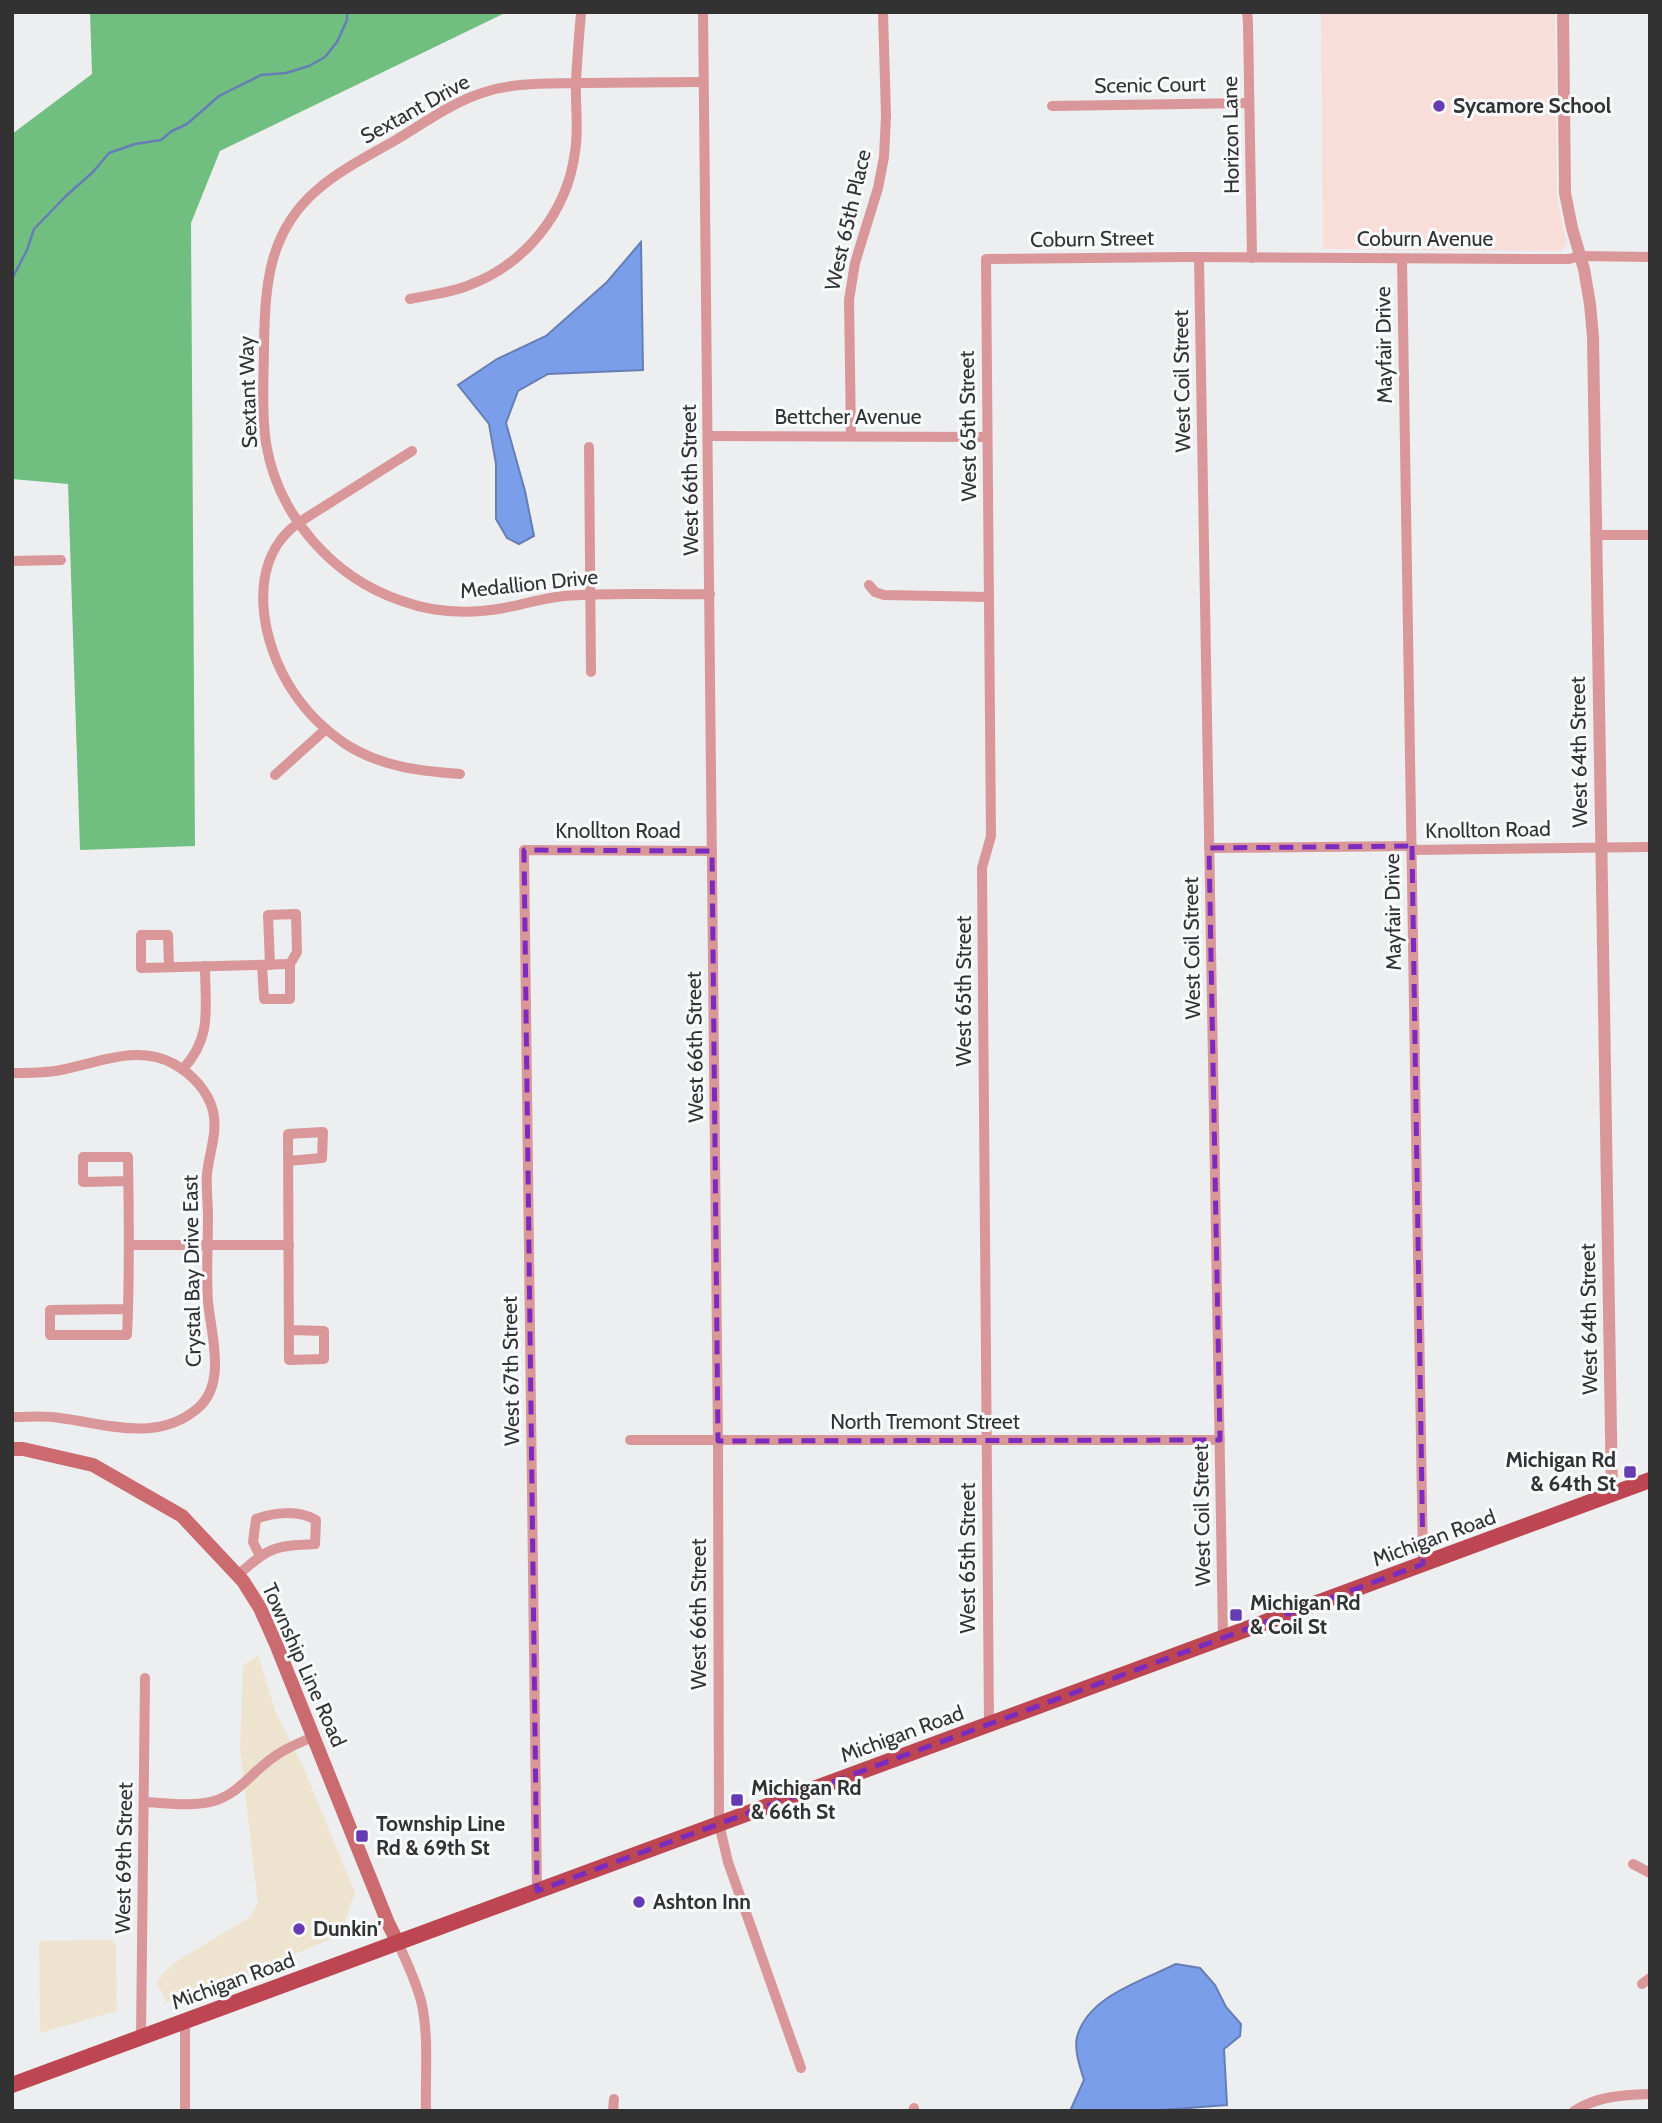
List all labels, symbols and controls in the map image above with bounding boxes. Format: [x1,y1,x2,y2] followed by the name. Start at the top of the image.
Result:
[356,68,474,149] street label: Sextant Drive
[1094,71,1206,98] street label: Scenic Court
[1217,76,1244,194] street label: Horizon Lane
[1453,93,1612,118] place label: Sycamore School
[1431,98,1447,114] marker: Sycamore School
[819,147,876,293] street label: West 65th Place
[1030,225,1154,252] street label: Coburn Street
[1357,226,1494,251] street label: Coburn Avenue
[1370,286,1397,404] street label: Mayfair Drive
[1168,310,1195,453] street label: West Coil Street
[233,335,262,449] street label: Sextant Way
[954,350,981,502] street label: West 65th Street
[676,404,703,556] street label: West 66th Street
[775,404,922,429] street label: Bettcher Avenue
[459,564,599,603] street label: Medallion Drive
[1565,676,1592,828] street label: West 64th Street
[1425,816,1551,843] street label: Knollton Road
[555,818,681,843] street label: Knollton Road
[1379,853,1406,971] street label: Mayfair Drive
[1178,877,1205,1020] street label: West Coil Street
[951,916,976,1066] street label: West 65th Street
[681,971,708,1123] street label: West 66th Street
[177,1175,206,1367] street label: Crystal Bay Drive East
[1575,1243,1602,1395] street label: West 64th Street
[497,1296,524,1446] street label: West 67th Street
[830,1409,1020,1434] street label: North Tremont Street
[1188,1444,1215,1587] street label: West Coil Street
[1505,1447,1616,1496] place label: Michigan Rd & 64th St
[1622,1464,1638,1480] marker: Michigan Rd & 64th St
[955,1483,980,1633] street label: West 65th Street
[1369,1504,1499,1571] street label: Michigan Road
[686,1538,711,1690] street label: West 66th Street
[257,1579,352,1751] street label: Township Line Road
[1250,1590,1361,1639] place label: Michigan Rd & Coil St
[1228,1607,1244,1623] marker: Michigan Rd & Coil St
[837,1700,967,1767] street label: Michigan Road
[751,1775,862,1824] place label: Michigan Rd & 66th St
[110,1782,137,1934] street label: West 69th Street
[729,1792,745,1808] marker: Michigan Rd & 66th St
[376,1811,505,1860] place label: Township Line Rd & 69th St
[354,1828,370,1844] marker: Township Line Rd & 69th St
[653,1889,751,1914] place label: Ashton Inn
[631,1894,647,1910] marker: Ashton Inn
[313,1916,382,1941] place label: Dunkin'
[291,1921,307,1937] marker: Dunkin'
[168,1947,298,2014] street label: Michigan Road

